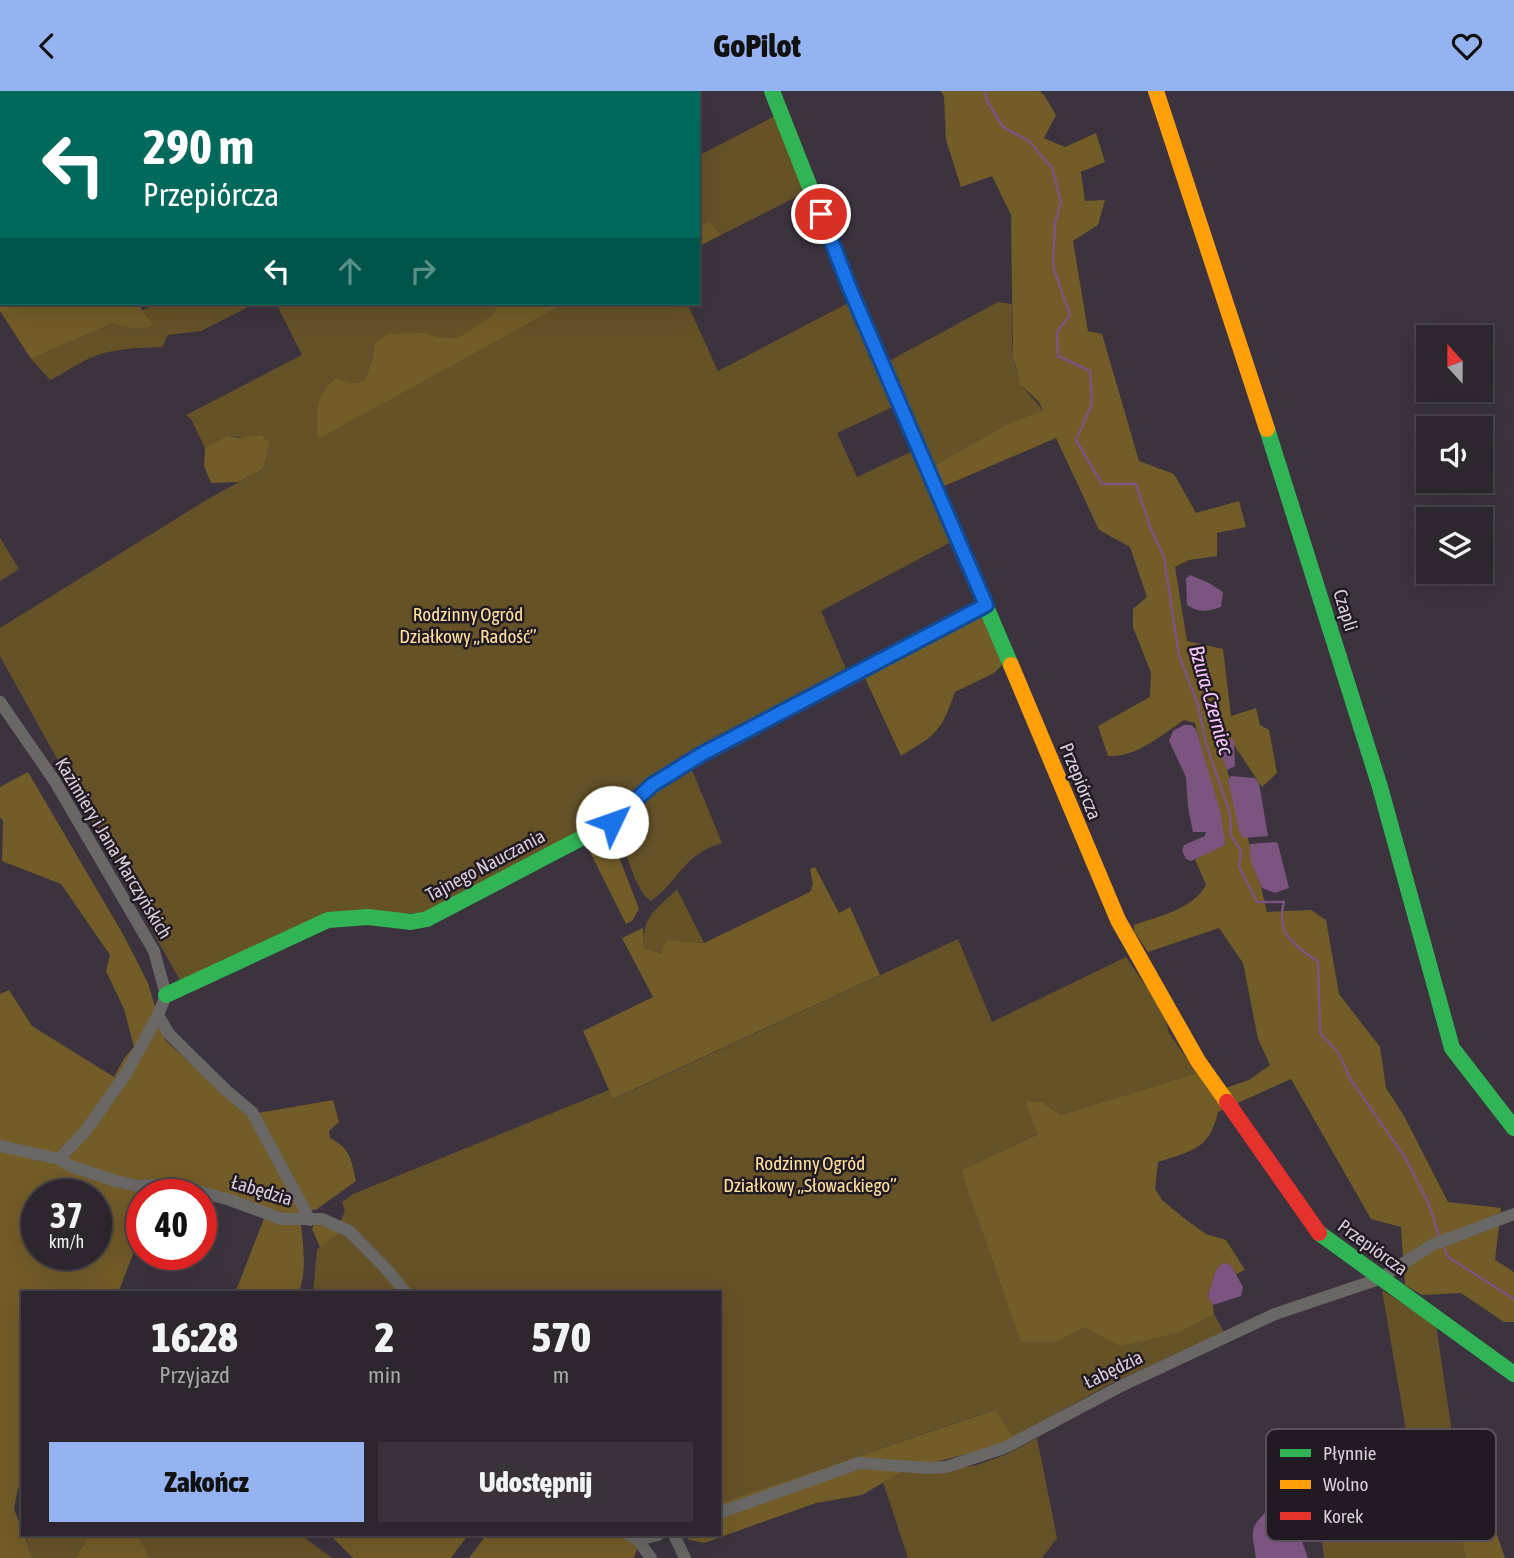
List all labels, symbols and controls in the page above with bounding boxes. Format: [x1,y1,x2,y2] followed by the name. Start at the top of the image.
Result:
[28,27,66,65] icon: back
[713,27,801,64] text: GoPilot
[1448,27,1486,65] icon: heart
[143,118,254,174] text: 290 m
[28,119,119,210] icon: left
[143,176,279,213] text: Przepiórcza
[791,184,851,244] pin
[802,195,840,233] icon: arrive
[258,252,296,290] icon: left
[331,252,369,290] icon: ahead
[404,252,442,290] icon: right
[1416,325,1493,403] north arrow
[1416,325,1493,584] map controls
[1416,416,1493,493] button: sound
[1416,507,1493,584] button: layers
[1329,586,1363,634] street label: Czapli
[399,603,537,647] park label: Rodzinny Ogród Działkowy „Radość”
[1185,642,1239,758] water label: Bzura-Czerniec
[1056,739,1106,823] street label: Przepiórcza
[51,753,177,943] street label: Kazimiery i Jana Marczyńskich
[575,785,649,859] position arrow
[422,824,548,906] street label: Tajnego Nauczania
[723,1152,897,1196] park label: Rodzinny Ogród Działkowy „Słowackiego”
[229,1170,295,1210] street label: Łabędzia
[126,1179,217,1270] speed limit sign: 40
[50,1195,83,1235] text: 37
[1334,1214,1412,1280] street label: Przepiórcza
[49,1231,84,1252] text: km/h
[151,1313,238,1361] text: 16:28
[375,1313,394,1361] text: 2
[531,1313,591,1361] text: 570
[1080,1345,1146,1393] street label: Łabędzia
[159,1362,230,1388] text: Przyjazd
[368,1362,401,1388] text: min
[553,1362,569,1388] text: m
[1266,1429,1496,1541] legend
[49,1442,364,1522] button: Zakończ
[378,1442,693,1522] button: Udostępnij
[1323,1442,1376,1464] text: Płynnie
[1323,1473,1368,1495] text: Wolno
[1323,1505,1364,1527] text: Korek

